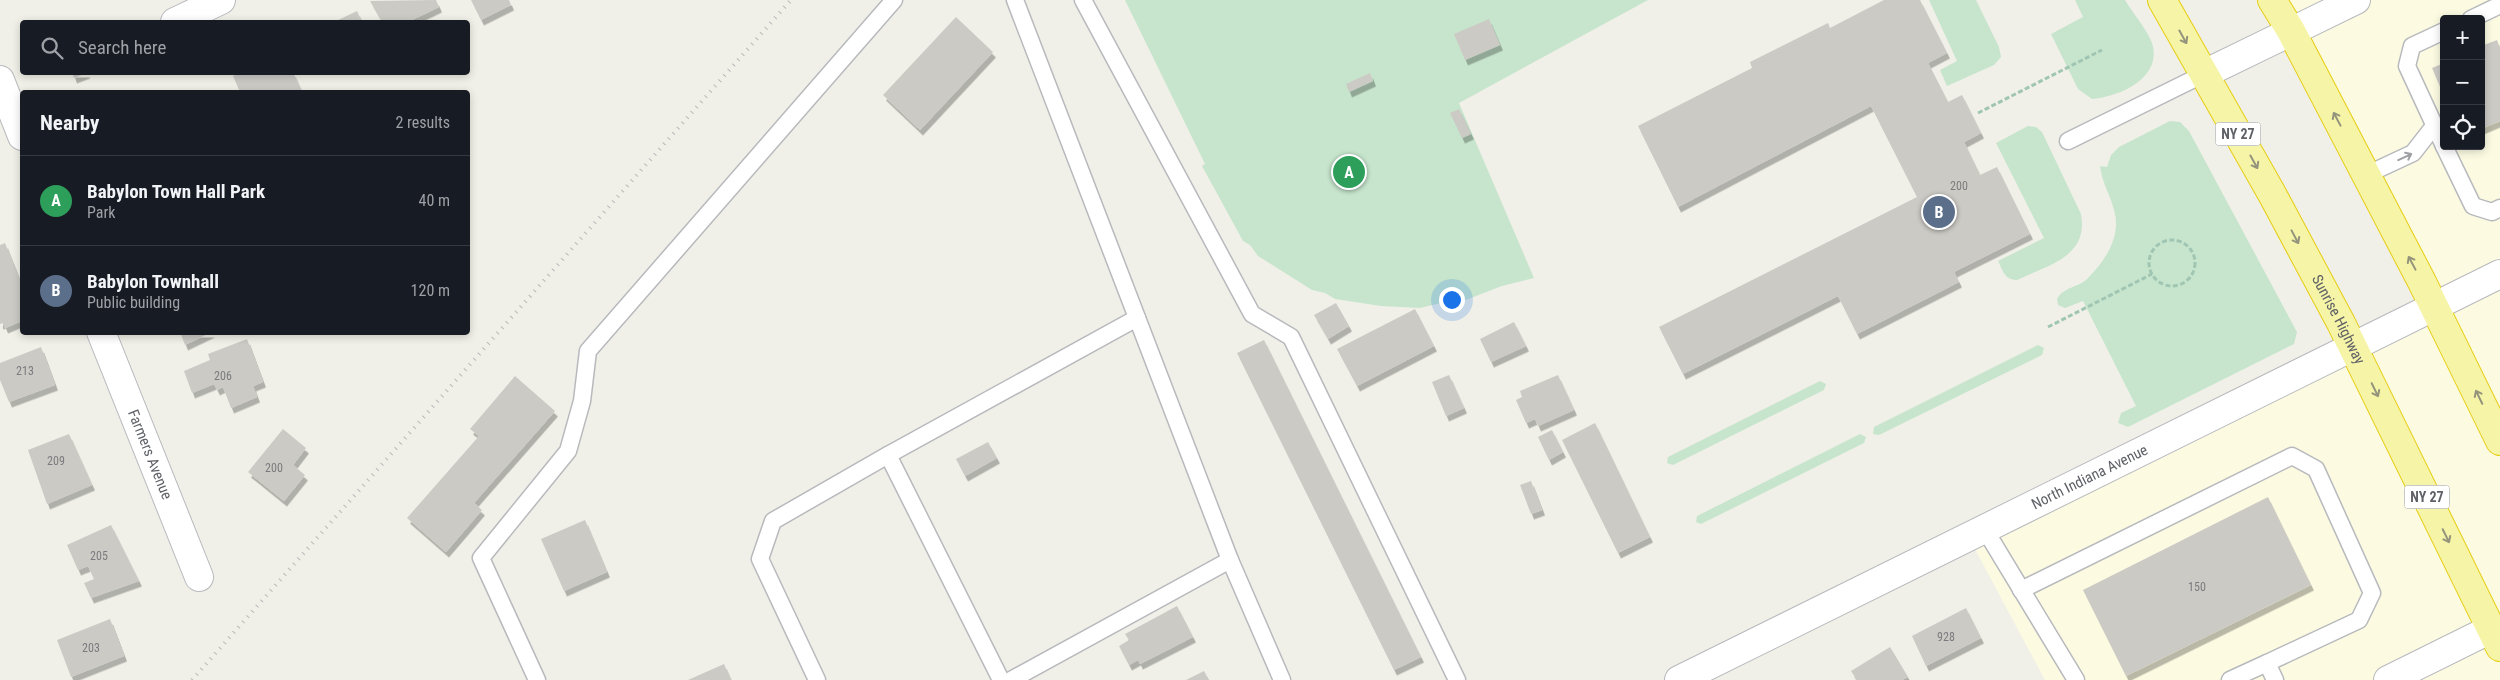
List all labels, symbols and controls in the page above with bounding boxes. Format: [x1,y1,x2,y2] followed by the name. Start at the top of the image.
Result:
[2440,15,2485,150] map controls
[2440,15,2485,60] button: +
[20,20,470,75] search box
[2178,29,2188,44] one-way arrow
[38,34,66,62] icon: search
[78,36,166,59] text: Search here
[2440,60,2485,105] button: −
[2440,105,2485,150] button: locate
[40,111,99,135] text: Nearby
[2332,112,2342,127] one-way arrow
[395,113,450,132] text: 2 results
[2216,122,2260,146] road number: NY 27
[2397,151,2412,161] one-way arrow
[1333,153,1365,191] pin: A
[2249,154,2259,168] one-way arrow
[1950,179,1968,193] house number: 200
[87,180,265,203] text: Babylon Town Hall Park
[51,191,61,210] text: A
[418,191,450,210] text: 40 m
[1923,193,1955,231] pin: B
[87,203,116,222] text: Park
[2290,230,2300,245] one-way arrow
[2407,256,2417,271] one-way arrow
[87,270,219,293] text: Babylon Townhall
[2308,272,2369,367] street label: Sunrise Highway
[52,281,60,300] text: B
[411,281,450,300] text: 120 m
[1439,287,1465,313] your location
[87,293,180,312] text: Public building
[16,364,34,378] house number: 213
[214,369,232,383] house number: 206
[2370,383,2380,398] one-way arrow
[2473,390,2483,405] one-way arrow
[124,407,176,502] street label: Farmers Avenue
[2029,441,2151,513] street label: North Indiana Avenue
[47,454,65,468] house number: 209
[265,461,283,475] house number: 200
[2404,486,2450,508] road number: NY 27
[2441,529,2451,544] one-way arrow
[90,549,108,563] house number: 205
[2188,580,2206,594] house number: 150
[1937,630,1955,644] house number: 928
[82,641,100,655] house number: 203

